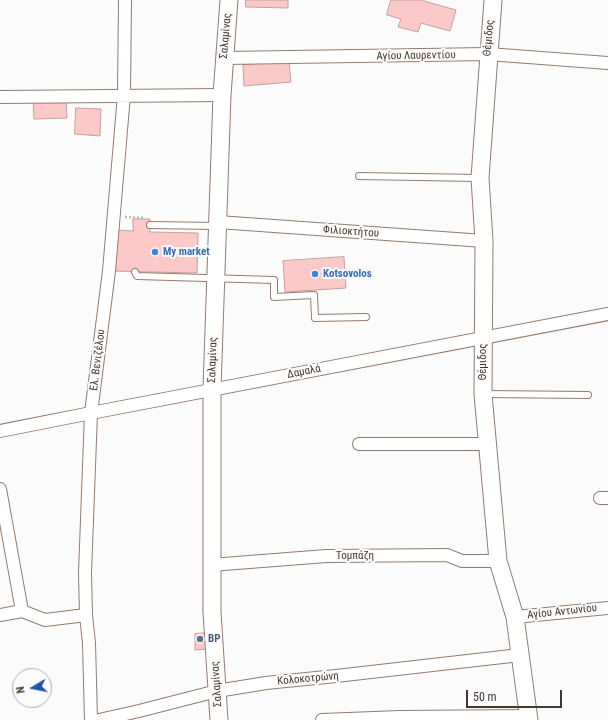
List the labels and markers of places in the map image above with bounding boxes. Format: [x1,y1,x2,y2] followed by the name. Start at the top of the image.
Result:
[163,245,210,259] place label: My market
[150,247,160,257] marker: My market
[323,267,372,281] place label: Kotsovolos
[310,269,320,279] marker: Kotsovolos
[208,632,220,646] place label: BP
[195,634,205,644] marker: BP

